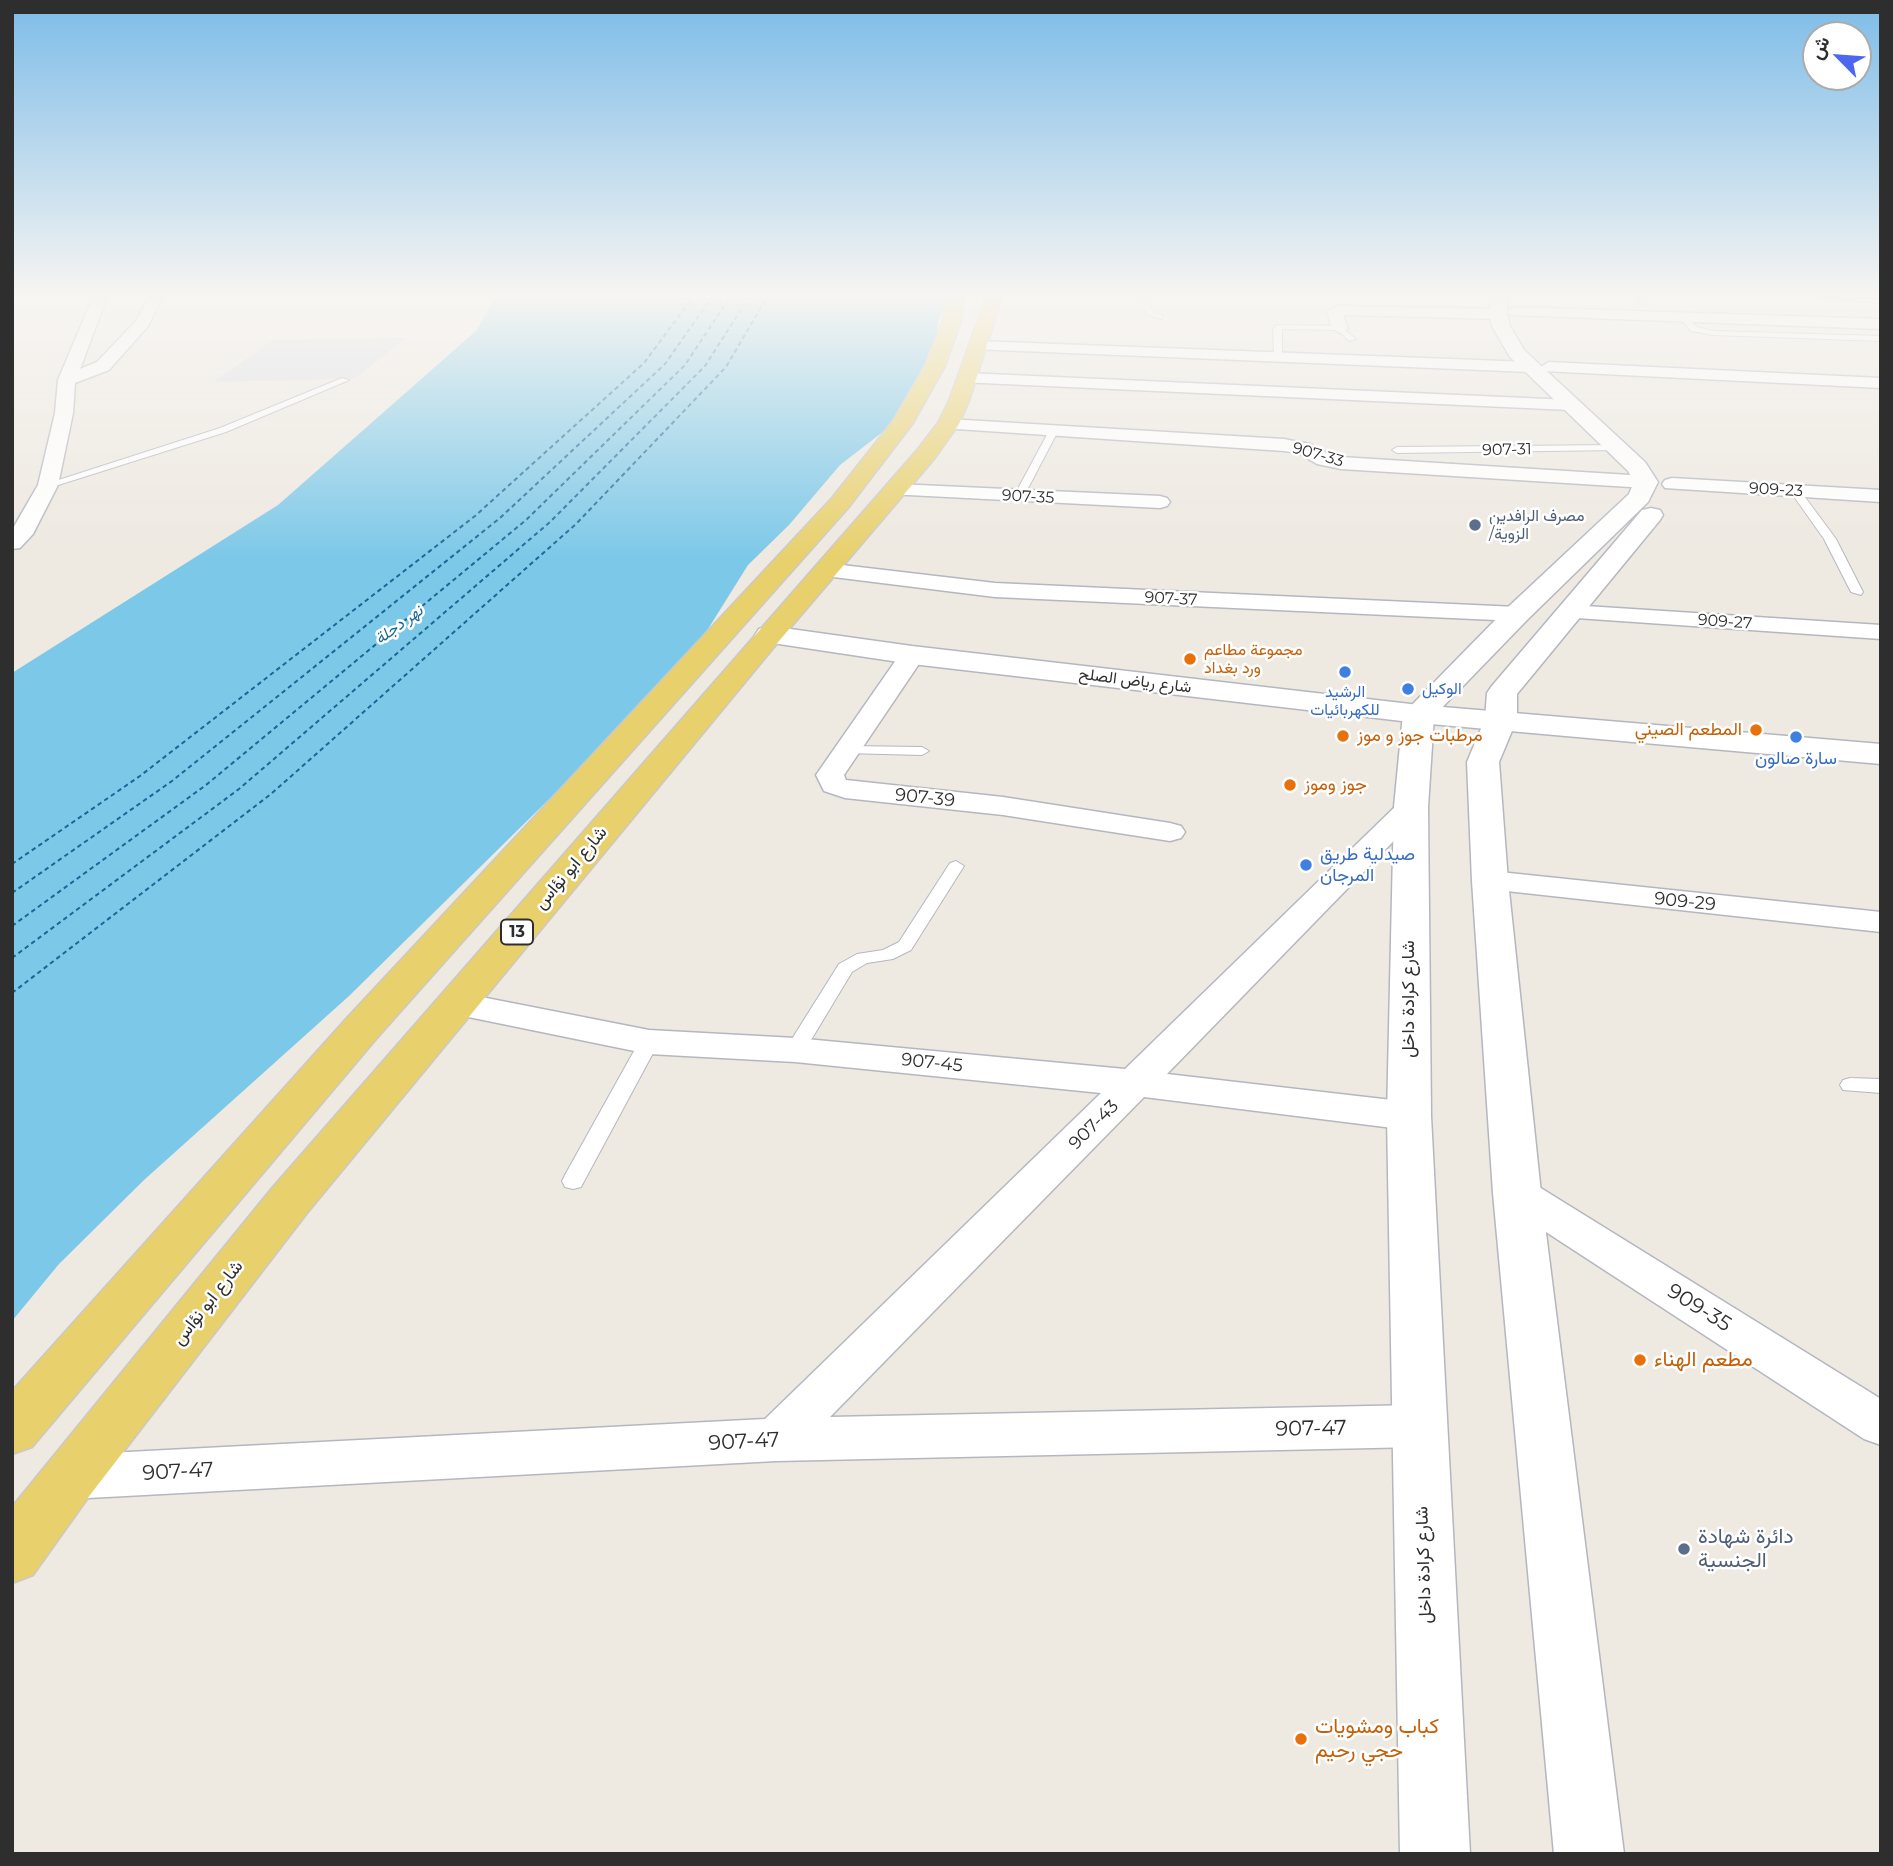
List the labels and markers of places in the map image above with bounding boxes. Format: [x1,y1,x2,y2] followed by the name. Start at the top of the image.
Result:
[1489,506,1584,544] place label: مصرف الرافدين /الزوية
[1467,517,1483,533] marker: مصرف الرافدين /الزوية
[1204,640,1303,678] place label: مجموعة مطاعم ورد بغداد
[1182,651,1198,667] marker: مجموعة مطاعم ورد بغداد
[1337,664,1353,680] marker: الرشيد للكهربائيات
[1422,679,1462,699] place label: الوكيل
[1400,681,1416,697] marker: الوكيل
[1310,682,1380,720] place label: الرشيد للكهربائيات
[1635,719,1742,741] place label: المطعم الصيني
[1748,722,1764,738] marker: المطعم الصيني
[1357,725,1483,747] place label: مرطبات جوز و موز
[1335,728,1351,744] marker: مرطبات جوز و موز
[1788,729,1804,745] marker: سارة صالون
[1755,748,1837,770] place label: سارة صالون
[1304,774,1367,796] place label: جوز وموز
[1282,777,1298,793] marker: جوز وموز
[1320,844,1415,886] place label: صيدلية طريق المرجان
[1298,857,1314,873] marker: صيدلية طريق المرجان
[1654,1347,1753,1373] place label: مطعم الهناء
[1632,1352,1648,1368] marker: مطعم الهناء
[1698,1524,1793,1574] place label: دائرة شهادة الجنسية
[1676,1541,1692,1557] marker: دائرة شهادة الجنسية
[1315,1714,1439,1764] place label: كباب ومشويات حجي رحيم
[1293,1731,1309,1747] marker: كباب ومشويات حجي رحيم

